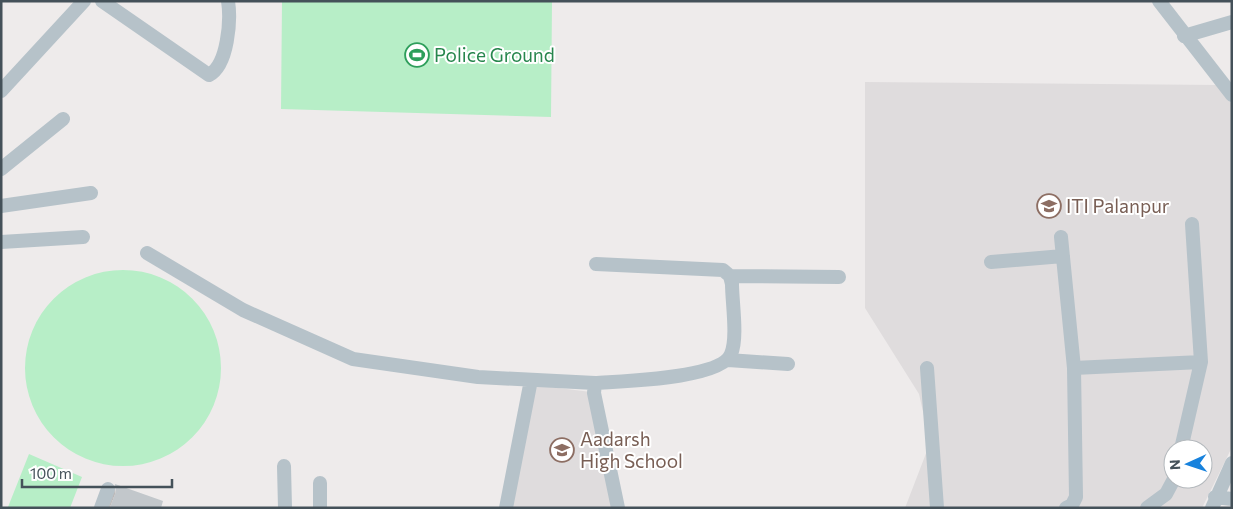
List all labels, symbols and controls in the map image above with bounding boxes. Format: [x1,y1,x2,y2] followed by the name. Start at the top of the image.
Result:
[404,42,430,68] sports icon: Police Ground
[434,43,555,66] place label: Police Ground
[1036,193,1062,219] school or university icon: ITI Palanpur
[1066,194,1170,217] place label: ITI Palanpur
[580,427,683,472] place label: Aadarsh High School
[549,437,575,463] school or university icon: Aadarsh High School
[1163,439,1213,489] north arrow
[22,456,172,488] scale bar
[1166,459,1183,470] text: N
[30,464,72,482] text: 100 m

